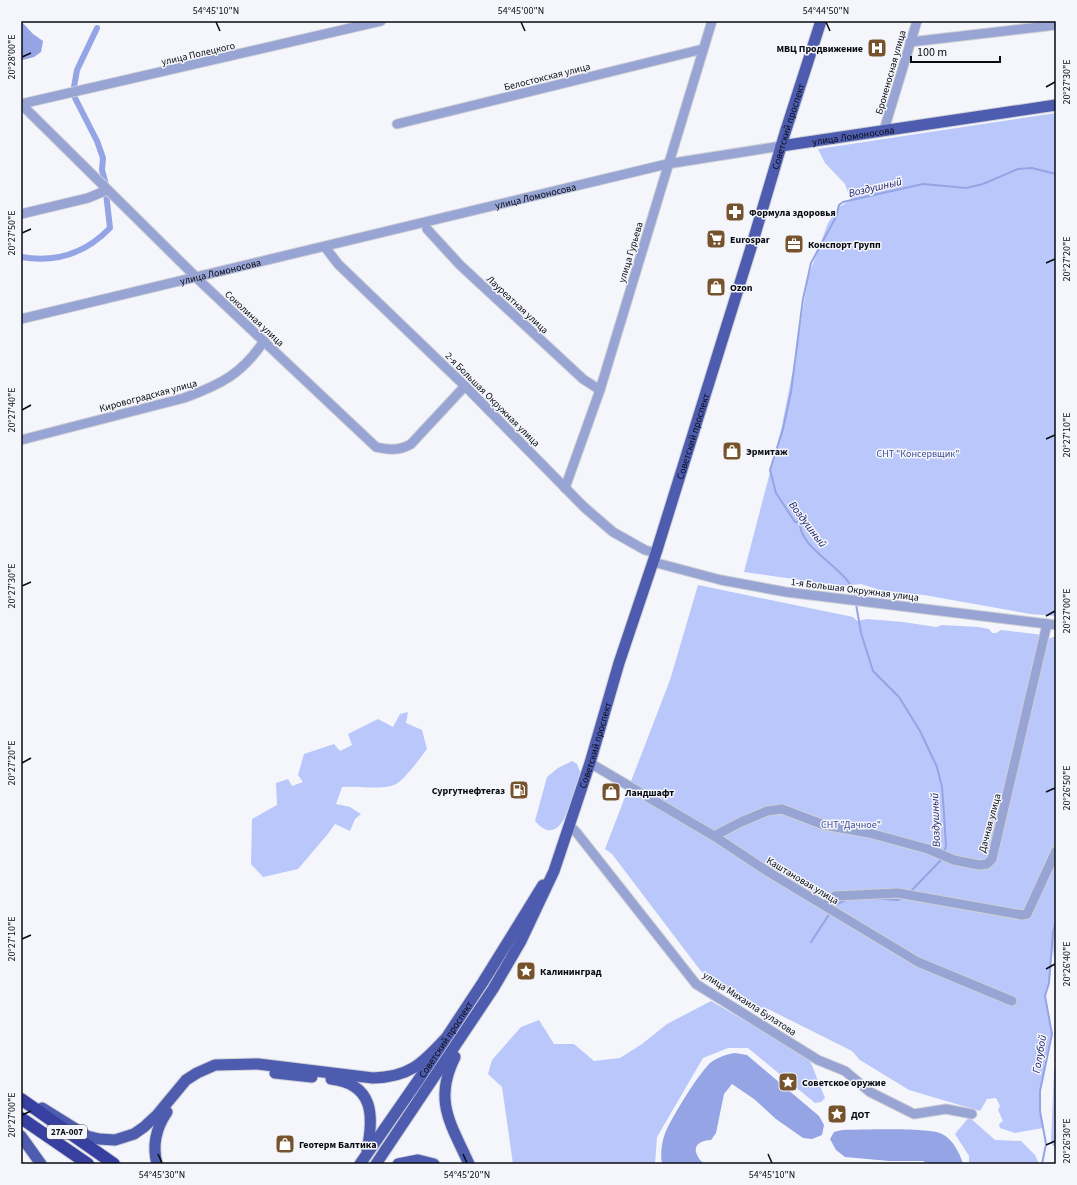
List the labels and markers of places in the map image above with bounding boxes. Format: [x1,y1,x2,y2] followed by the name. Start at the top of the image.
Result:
[866,37,888,59] hospital icon: МВЦ Продвижение
[776,42,863,56] place label: МВЦ Продвижение
[724,201,746,223] pharmacy icon: Формула здоровья
[749,206,836,220] place label: Формула здоровья
[705,228,727,250] supermarket icon: Eurospar
[730,233,770,247] place label: Eurospar
[783,233,805,255] office icon: Конспорт Групп
[808,238,881,252] place label: Конспорт Групп
[705,276,727,298] shop icon: Ozon
[730,281,753,295] place label: Ozon
[721,440,743,462] shop icon: Эрмитаж
[746,445,788,459] place label: Эрмитаж
[508,779,530,801] fuel station icon: Сургутнефтегаз
[600,781,622,803] shop icon: Ландшафт
[432,784,505,798] place label: Сургутнефтегаз
[624,786,674,800] place label: Ландшафт
[515,960,537,982] place icon: Калининград
[540,965,602,979] place label: Калининград
[777,1071,799,1093] place icon: Советское оружие
[802,1076,886,1090] place label: Советское оружие
[826,1103,848,1125] place icon: ДОТ
[851,1108,870,1122] place label: ДОТ
[274,1133,296,1155] shop icon: Геотерм Балтика
[299,1138,376,1152] place label: Геотерм Балтика

